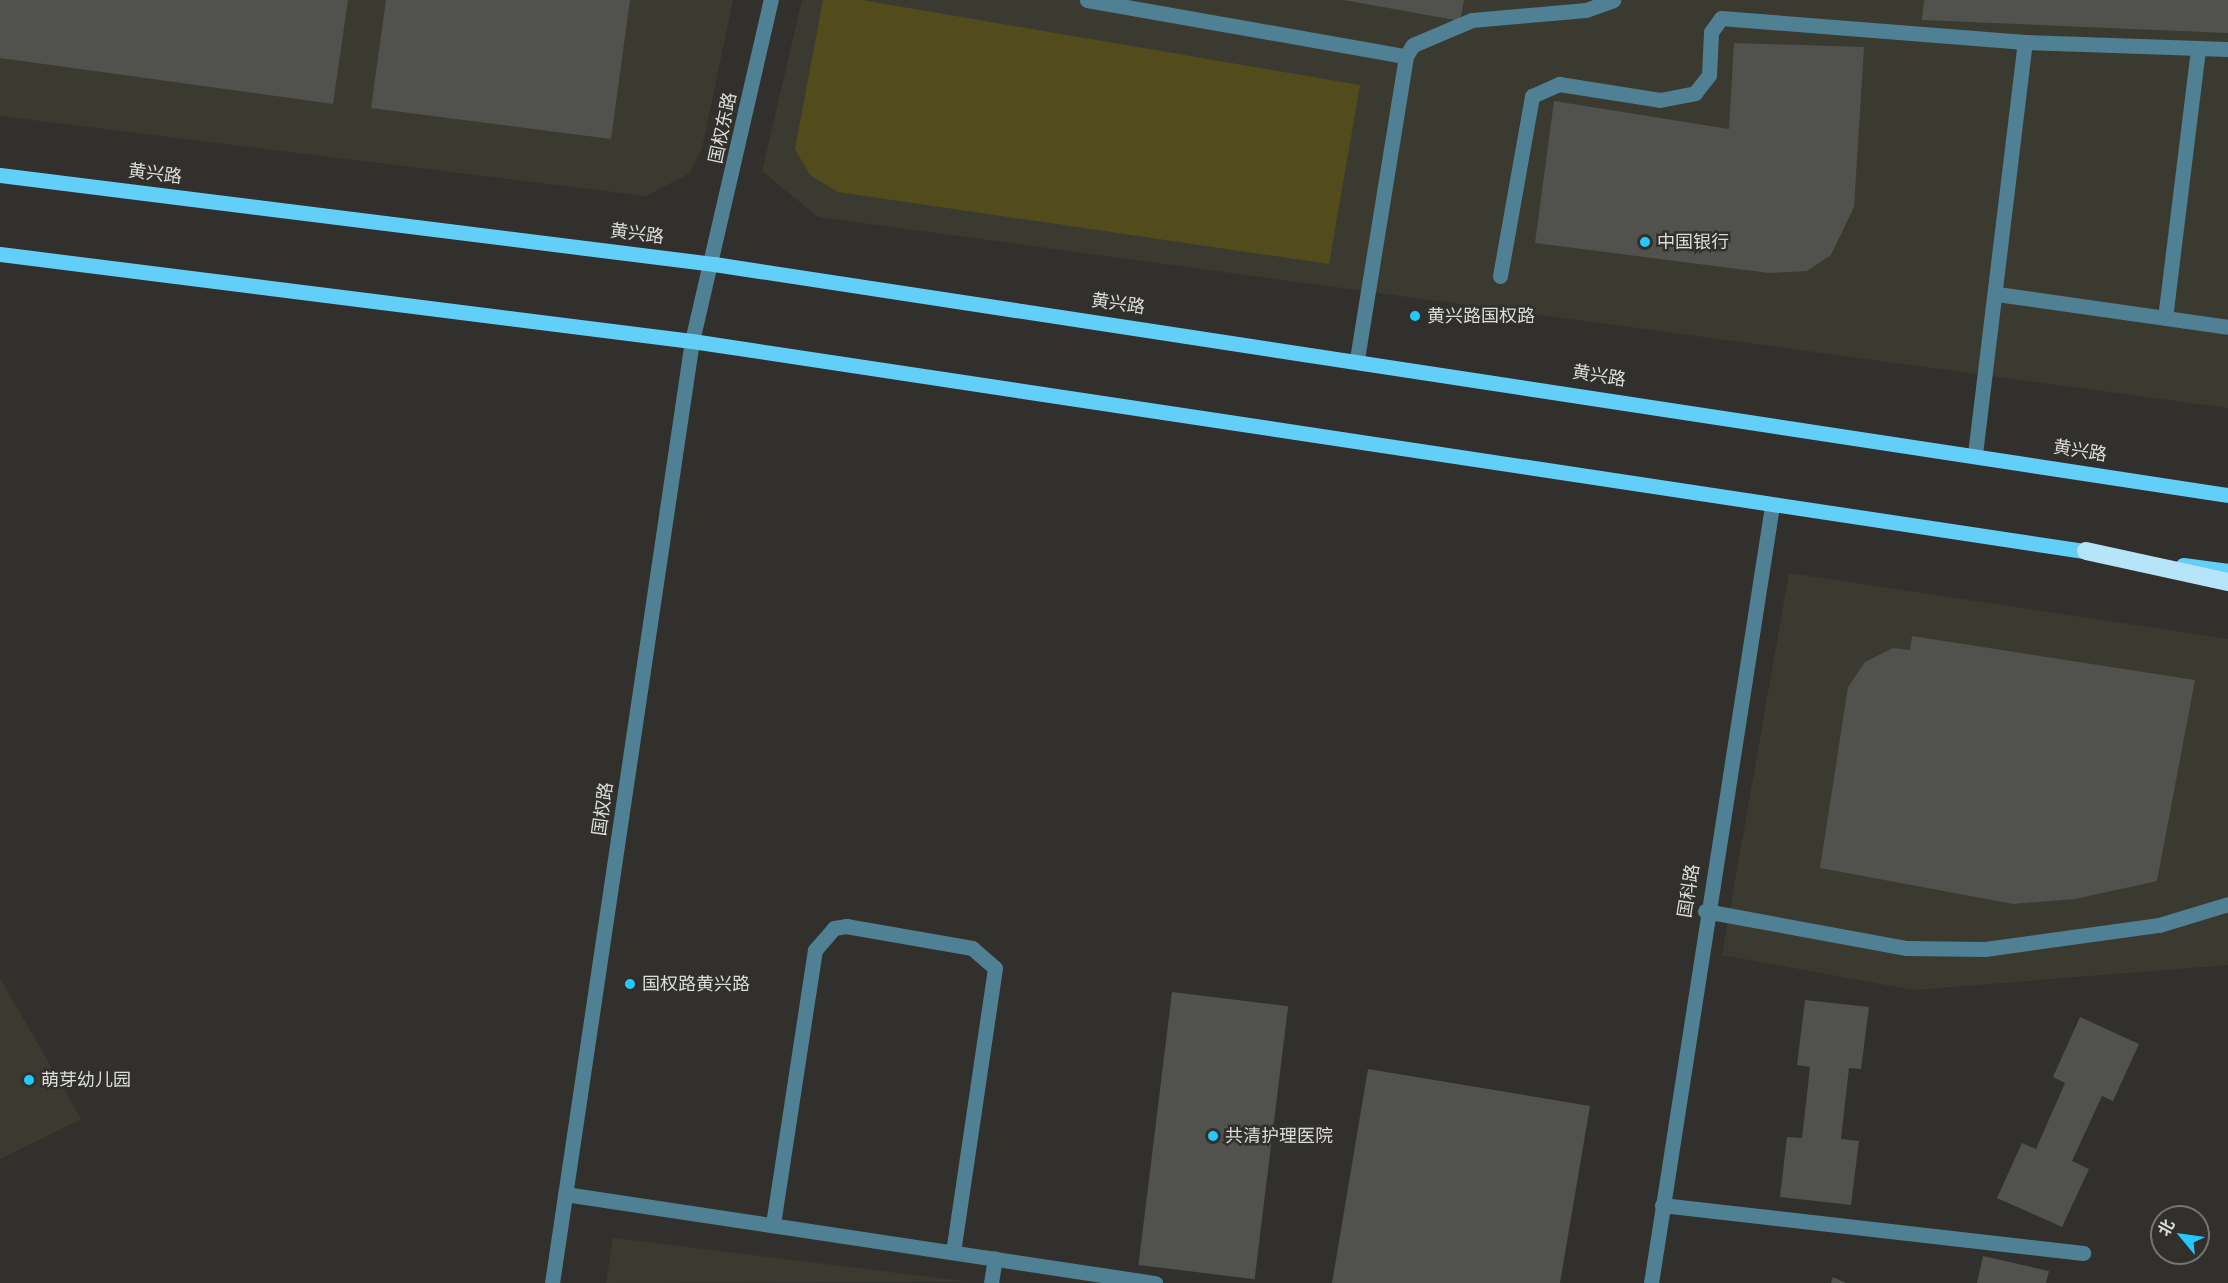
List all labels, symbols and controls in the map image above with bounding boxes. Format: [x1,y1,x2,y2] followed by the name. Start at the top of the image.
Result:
[705,91,741,165] street label: 国权东路
[127,160,183,188] street label: 黄兴路
[609,220,665,248] street label: 黄兴路
[1657,231,1729,253] place label: 中国银行
[1638,235,1652,249] marker: 中国银行
[1090,290,1146,318] street label: 黄兴路
[1427,305,1535,327] place label: 黄兴路国权路
[1408,309,1422,323] marker: 黄兴路国权路
[1571,361,1627,391] street label: 黄兴路
[2052,436,2108,466] street label: 黄兴路
[589,781,617,837] street label: 国权路
[1674,863,1704,919] street label: 国科路
[642,973,750,995] place label: 国权路黄兴路
[623,977,637,991] marker: 国权路黄兴路
[41,1069,131,1091] place label: 萌芽幼儿园
[22,1073,36,1087] marker: 萌芽幼儿园
[1225,1125,1333,1147] place label: 共清护理医院
[1206,1129,1220,1143] marker: 共清护理医院
[2150,1205,2210,1265] north arrow
[2154,1216,2178,1239] text: 北

